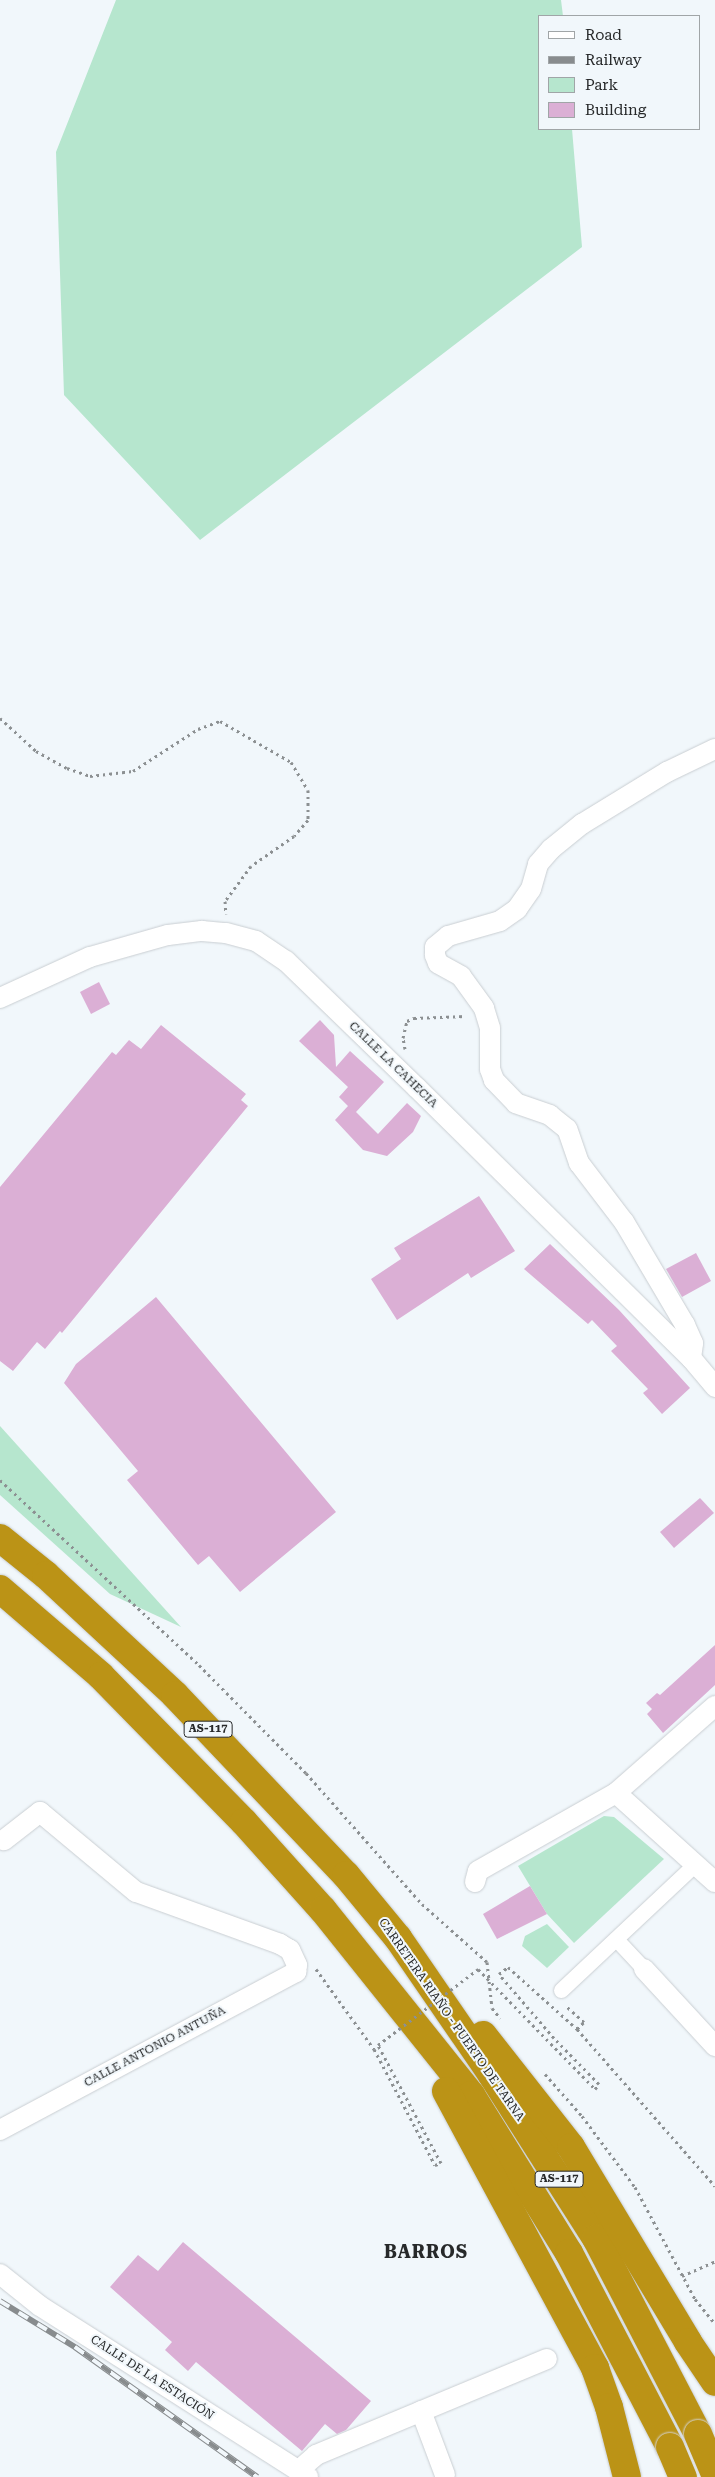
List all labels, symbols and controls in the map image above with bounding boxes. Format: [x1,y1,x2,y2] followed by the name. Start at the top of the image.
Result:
[538,15,700,130] legend
[585,26,622,44] text: Road
[585,51,642,69] text: Railway
[585,76,618,94] text: Park
[585,101,646,119] text: Building
[346,1019,440,1111] street label: CALLE LA CAHECIA
[183,1720,233,1738] road number: AS-117
[375,1916,527,2124] street label: CARRETERA RIAÑO - PUERTO DE TARNA
[82,2004,228,2090] street label: CALLE ANTONIO ANTUÑA
[534,2170,584,2188] road number: AS-117
[383,2241,469,2263] district label: BARROS
[87,2333,217,2423] street label: CALLE DE LA ESTACIÓN

